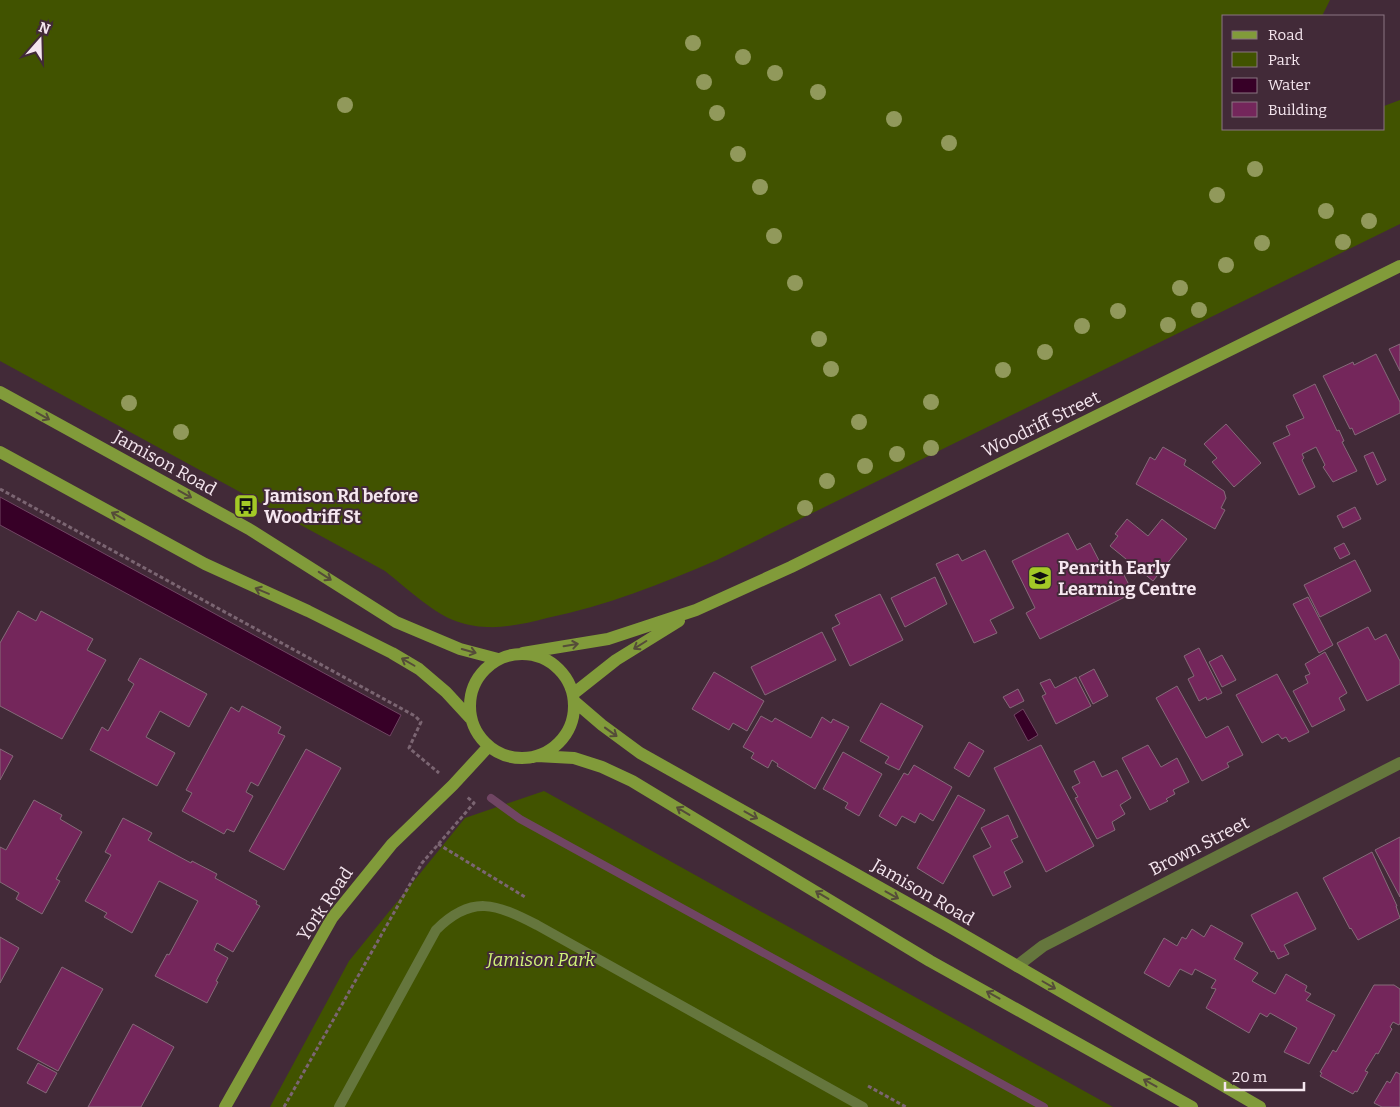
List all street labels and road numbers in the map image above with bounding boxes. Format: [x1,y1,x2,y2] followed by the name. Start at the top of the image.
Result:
[979,386,1104,462] street label: Woodriff Street
[109,425,221,500] street label: Jamison Road
[1145,811,1253,881] street label: Brown Street
[867,853,978,930] street label: Jamison Road
[292,863,358,945] street label: York Road

